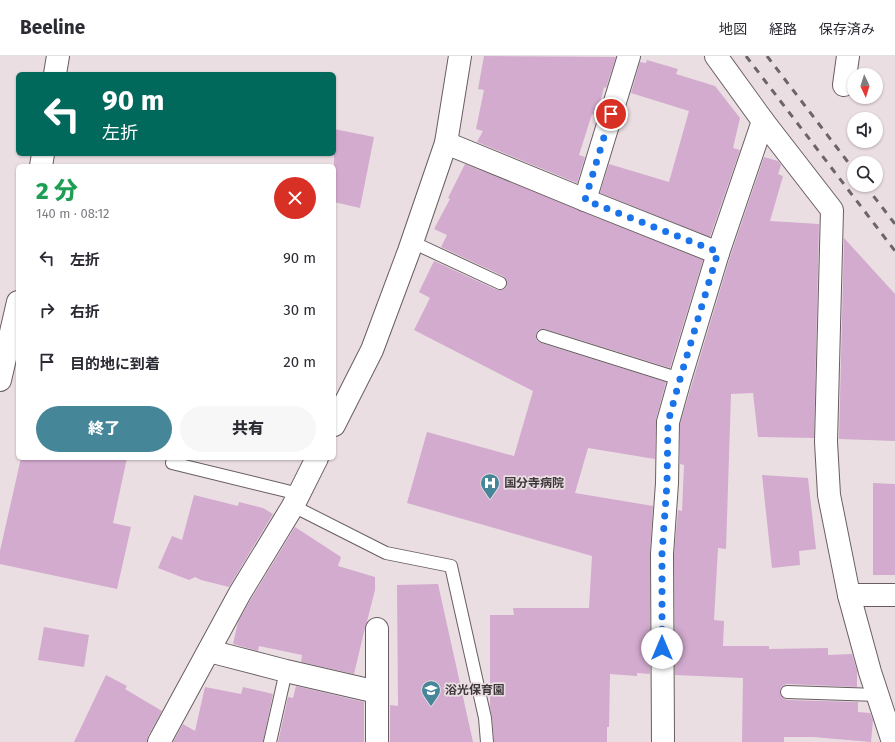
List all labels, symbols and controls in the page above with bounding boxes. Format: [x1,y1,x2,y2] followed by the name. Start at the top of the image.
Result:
[20,16,85,39] text: Beeline
[719,21,747,38] text: 地図
[769,21,797,38] text: 経路
[819,21,875,38] text: 保存済み
[847,68,883,104] north arrow
[847,68,883,192] map controls
[102,84,164,117] text: 90 m
[36,88,88,140] icon: left
[594,97,628,131] pin
[600,103,622,125] icon: arrive
[847,112,883,148] button: sound
[102,122,138,144] text: 左折
[847,156,883,192] button: search
[36,177,78,205] text: 2 分
[274,177,316,219] button: close
[36,206,109,221] text: 140 m · 08:12
[36,247,58,269] icon: left
[283,249,316,267] text: 90 m
[70,251,100,269] text: 左折
[36,299,58,321] icon: right
[283,301,316,319] text: 30 m
[70,303,100,321] text: 右折
[36,351,58,373] icon: arrive
[283,353,316,371] text: 20 m
[70,355,160,373] text: 目的地に到着
[36,406,172,452] button: 終了
[180,406,316,452] button: 共有
[479,472,501,500] hospital icon: 国分寺病院
[504,476,564,490] place label: 国分寺病院
[641,627,683,669] position arrow
[420,679,442,707] school or university icon: 浴光保育園
[445,683,505,697] place label: 浴光保育園

